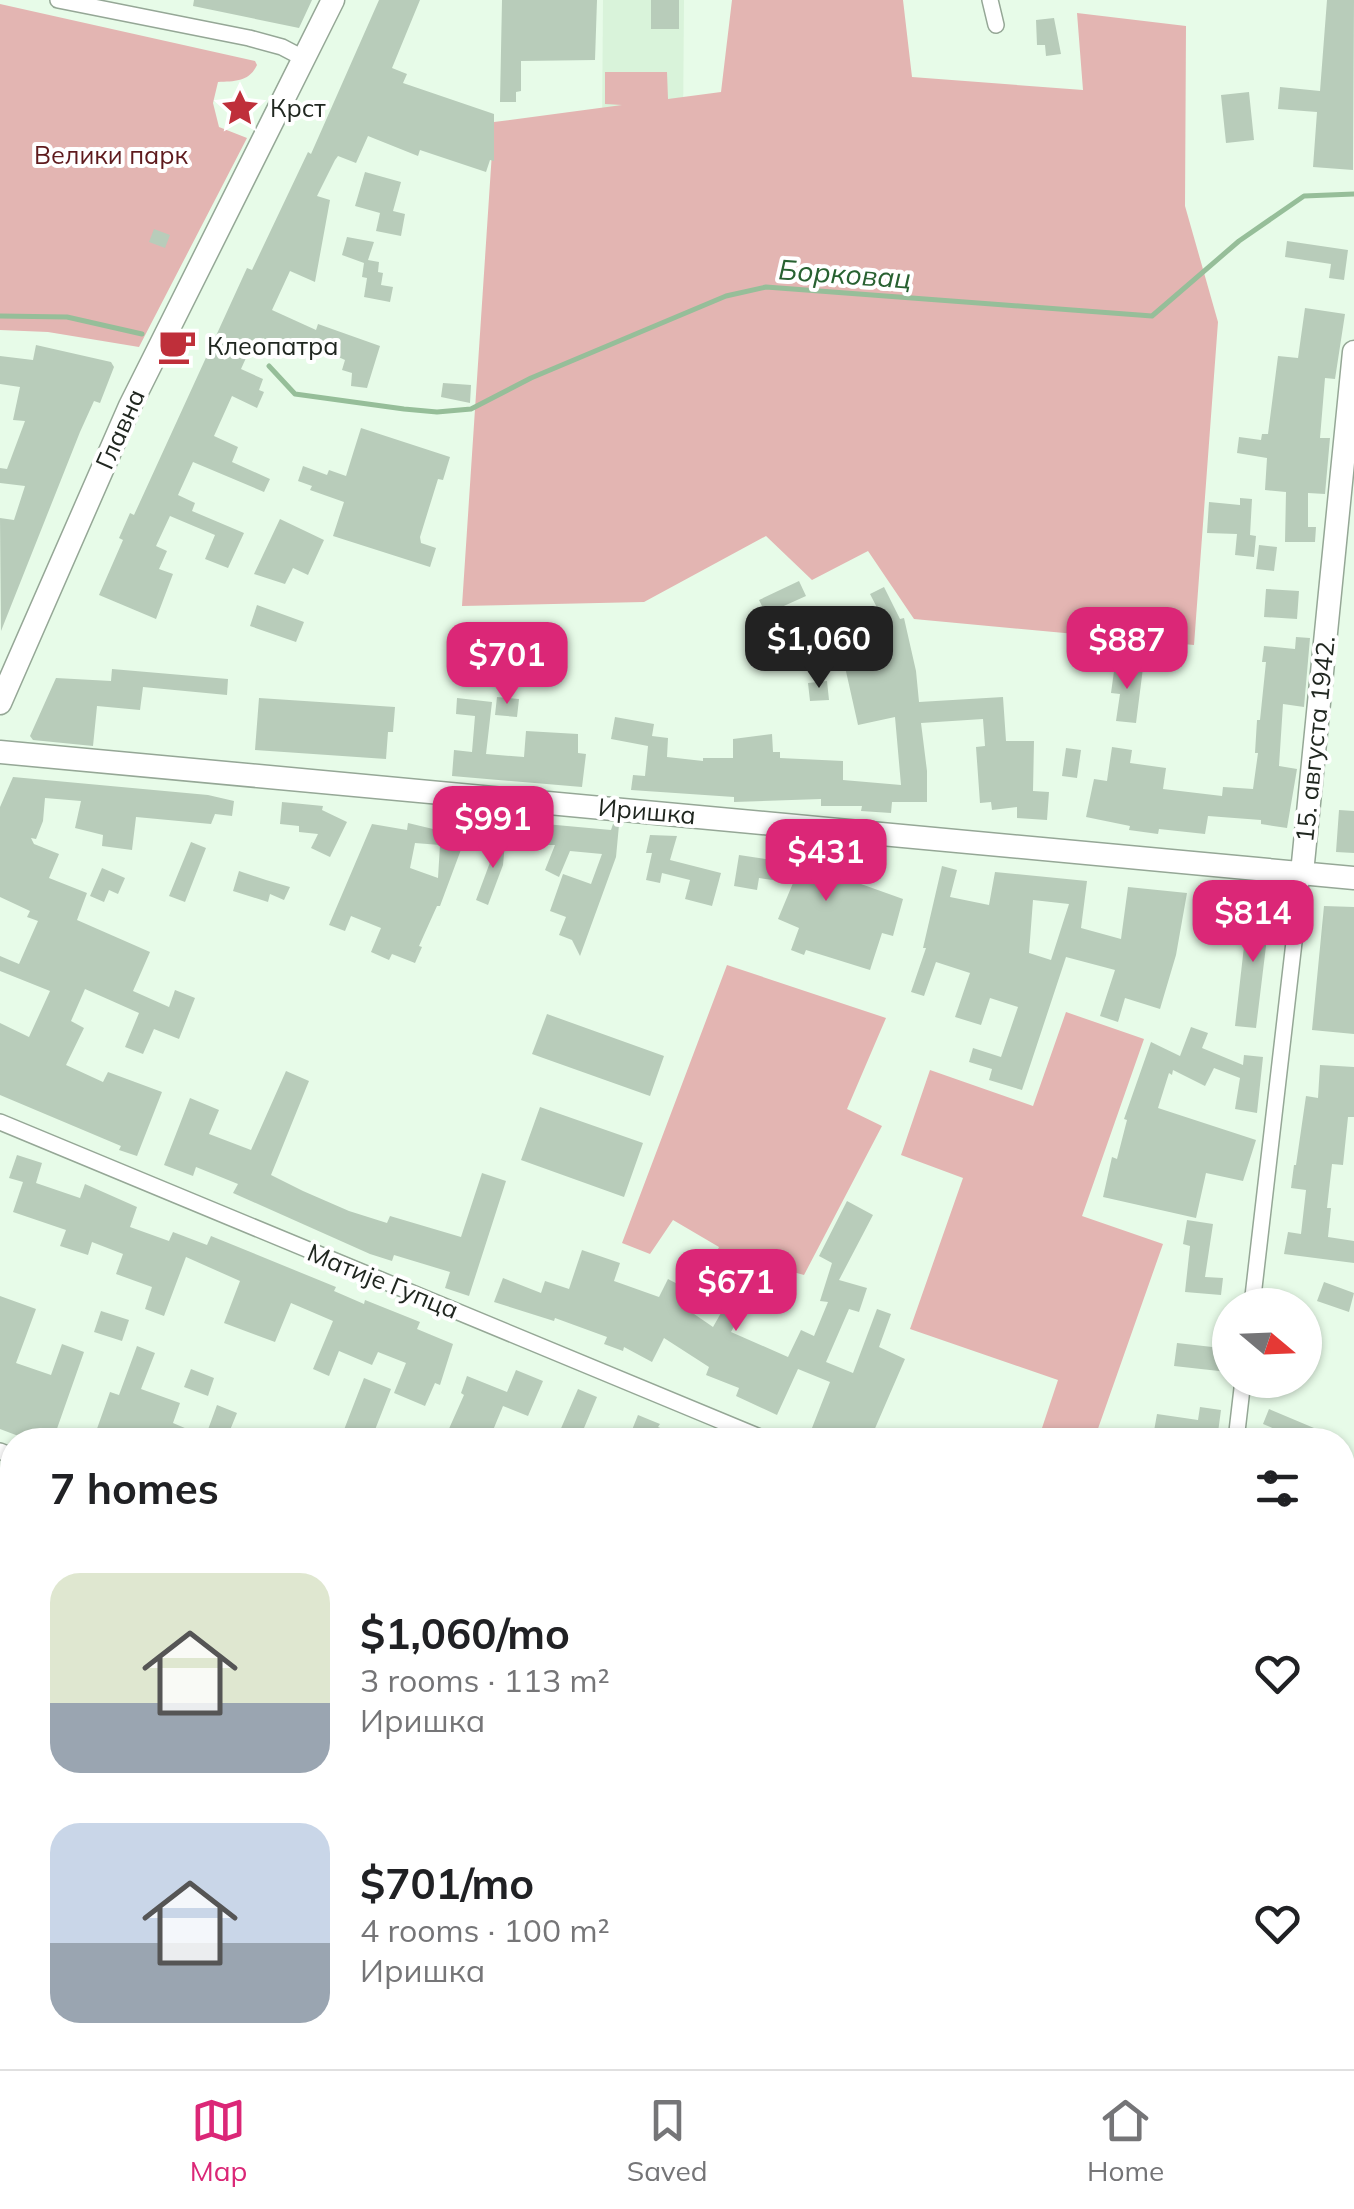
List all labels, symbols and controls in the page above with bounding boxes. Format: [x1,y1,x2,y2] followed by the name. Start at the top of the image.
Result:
[219,87,261,129] place icon: Крст
[270,92,326,123] place label: Крст
[34,139,189,170] park label: Велики парк
[777,251,913,296] water label: Борковац
[156,325,198,367] cafe icon: Клеопатра
[207,330,338,361] place label: Клеопатра
[88,384,151,474] street label: Главна
[738,606,900,691] pin: $1,060
[1068,607,1186,692] pin: $887
[767,618,871,658] text: $1,060
[1089,619,1165,659] text: $887
[448,622,566,707] pin: $701
[469,634,545,674] text: $701
[1288,634,1341,844] street label: 15. августа 1942.
[434,786,552,871] pin: $991
[597,791,697,830] street label: Иришка
[455,798,531,838] text: $991
[767,819,885,904] pin: $431
[788,831,864,871] text: $431
[1194,880,1312,965] pin: $814
[1215,892,1291,932] text: $814
[303,1236,463,1325] street label: Матије Гупца
[677,1249,795,1334] pin: $671
[698,1261,774,1301] text: $671
[1212,1288,1322,1398] north arrow
[1212,1288,1322,1398] map controls
[1250,1461,1305,1516] icon: filters
[50,1462,219,1515] text: 7 homes
[360,1607,570,1660] text: $1,060/mo
[130,1613,250,1733] icon: home
[1250,1646,1305,1701] icon: heart
[360,1660,610,1700] text: 3 rooms · 113 m²
[360,1700,485,1740] text: Иришка
[360,1857,534,1910] text: $701/mo
[130,1863,250,1983] icon: home
[1250,1896,1305,1951] icon: heart
[360,1910,610,1950] text: 4 rooms · 100 m²
[360,1950,485,1990] text: Иришка
[190,2093,247,2188] tab: Map
[627,2093,708,2188] tab: Saved
[1087,2093,1164,2188] tab: Home

